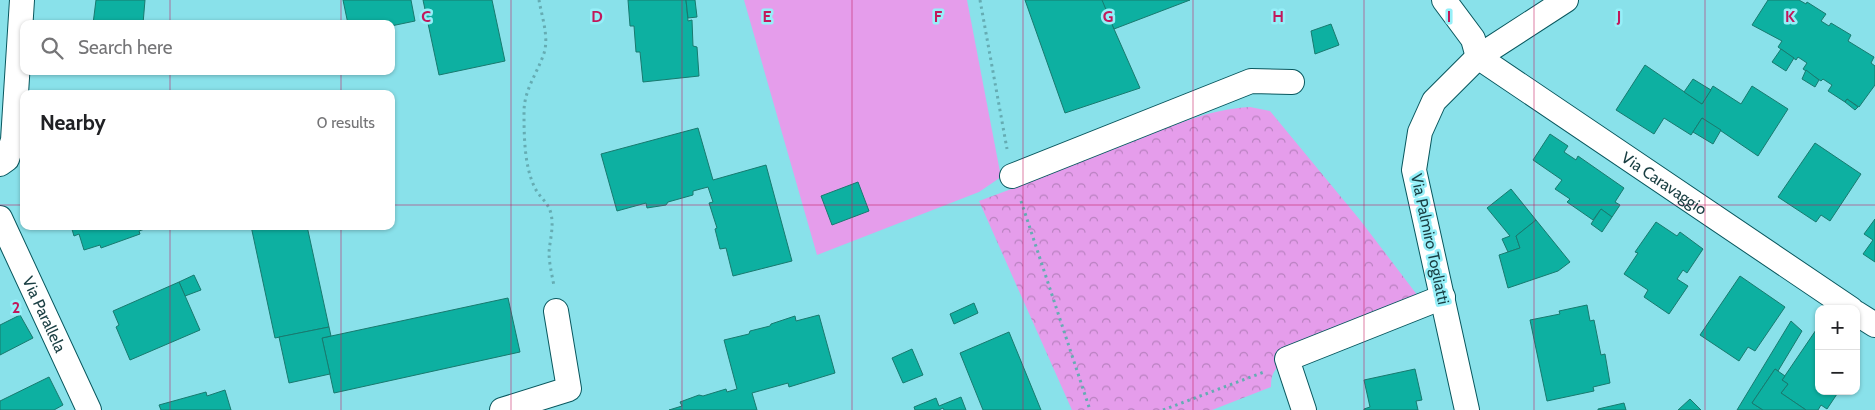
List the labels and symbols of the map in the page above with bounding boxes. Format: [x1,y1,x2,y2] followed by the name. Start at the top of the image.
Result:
[421,7,431,26] text: C
[591,7,603,26] text: D
[762,7,772,26] text: E
[934,7,943,26] text: F
[1103,7,1113,26] text: G
[1272,7,1284,26] text: H
[1447,7,1451,26] text: I
[1616,7,1621,26] text: J
[1785,7,1795,26] text: K
[1618,147,1711,219] street label: Via Caravaggio
[1407,172,1453,306] street label: Via Palmiro Togliatti
[19,273,70,355] street label: Via Parallela
[12,298,20,317] text: 2

